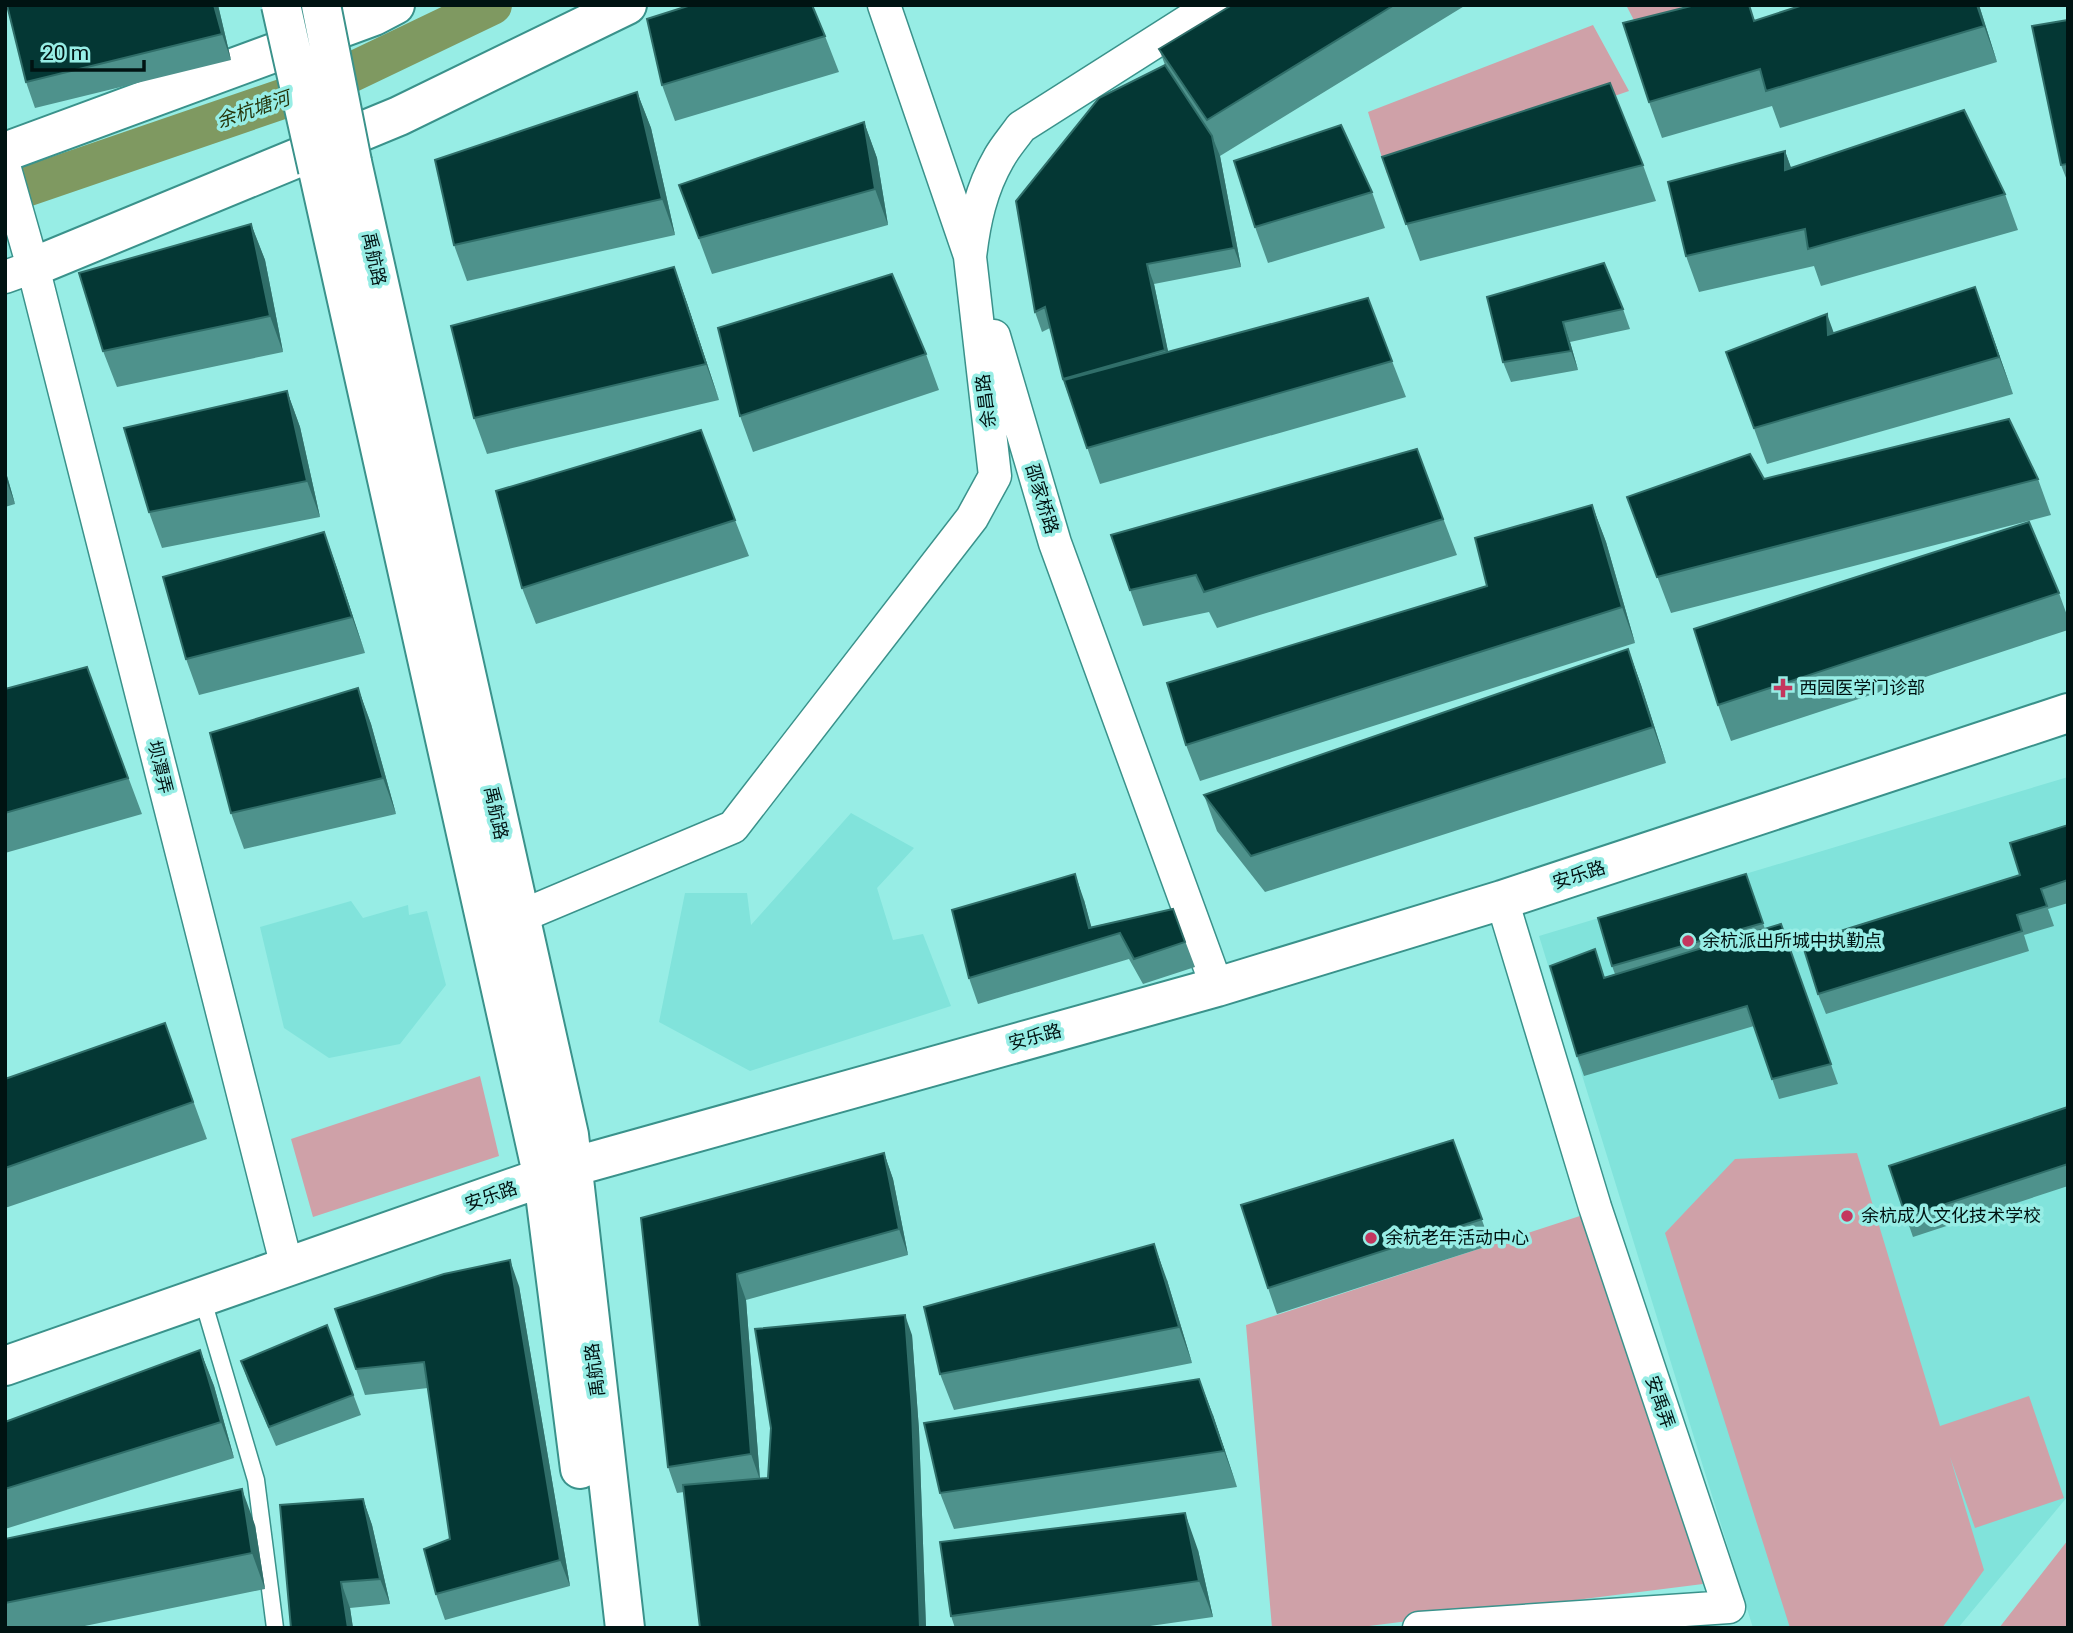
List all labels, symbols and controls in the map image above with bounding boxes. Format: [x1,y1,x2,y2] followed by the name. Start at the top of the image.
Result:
[32,28,144,72] scale bar
[42,41,89,65] text: 20 m
[213,85,297,133] water label: 余杭塘河
[359,230,390,287] street label: 禹航路
[972,373,999,429] street label: 余昌路
[1022,461,1063,536] street label: 邵家桥路
[1799,677,1925,698] place label: 西园医学门诊部
[1773,678,1793,698] marker: 西园医学门诊部
[144,738,177,796] street label: 坝潭弄
[481,784,512,841] street label: 禹航路
[1550,856,1608,893] street label: 安乐路
[1702,930,1882,951] place label: 余杭派出所城中执勤点
[1680,933,1696,949] marker: 余杭派出所城中执勤点
[1006,1019,1064,1054] street label: 安乐路
[462,1177,520,1214] street label: 安乐路
[1861,1205,2041,1226] place label: 余杭成人文化技术学校
[1839,1208,1855,1224] marker: 余杭成人文化技术学校
[1385,1227,1529,1248] place label: 余杭老年活动中心
[1363,1230,1379,1246] marker: 余杭老年活动中心
[581,1342,608,1398] street label: 禹航路
[1642,1373,1679,1431] street label: 安禹弄

